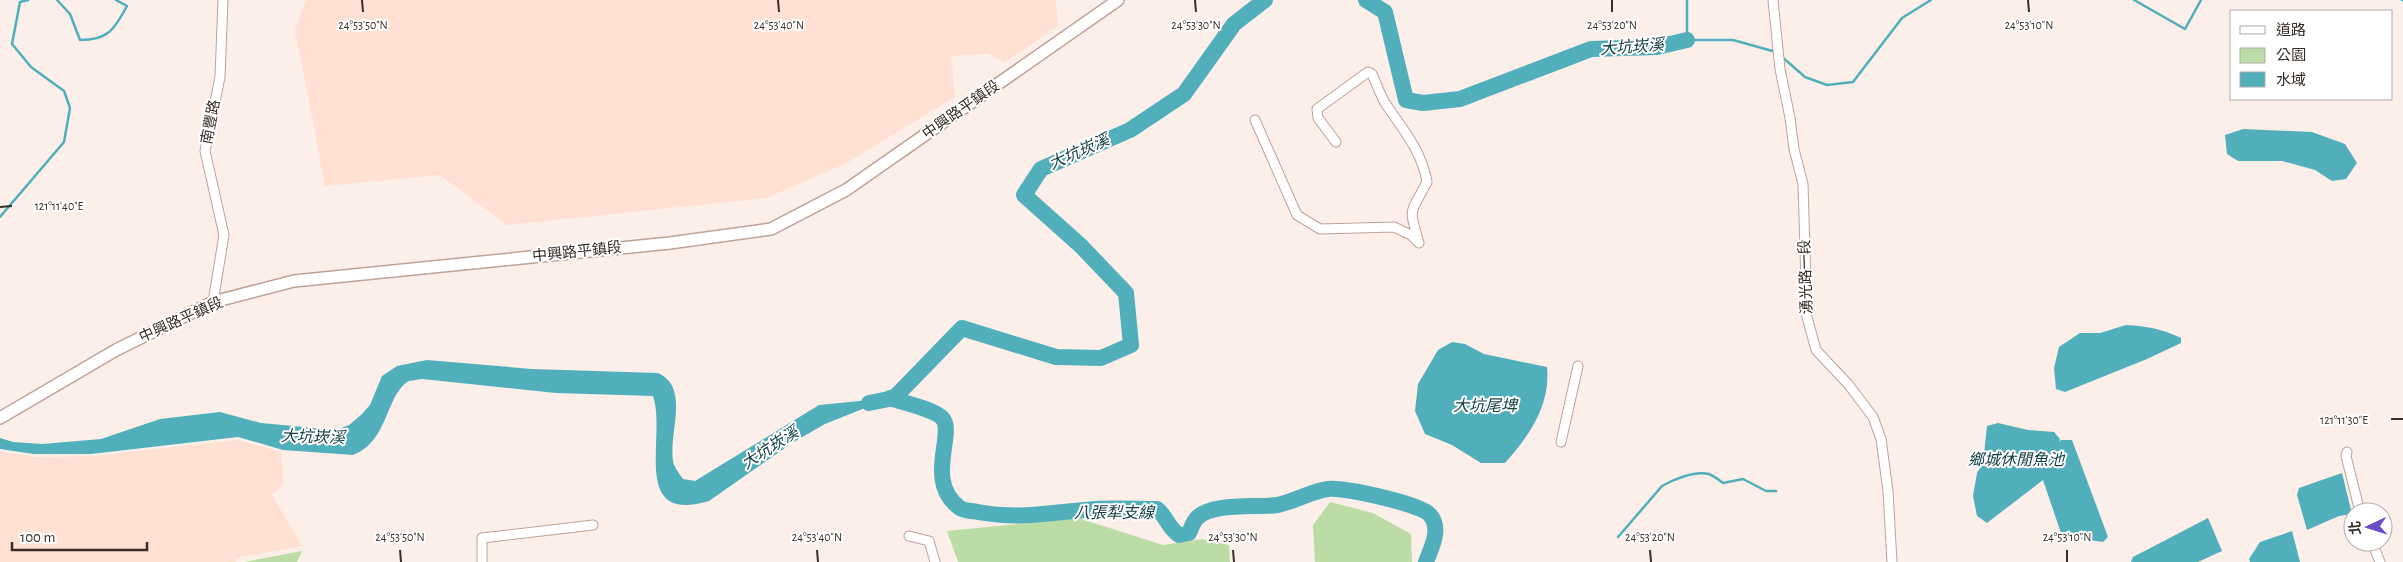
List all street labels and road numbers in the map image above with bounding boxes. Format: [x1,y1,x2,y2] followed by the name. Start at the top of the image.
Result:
[919,76,1002,142] street label: 中興路平鎮段
[198,98,223,146] street label: 南豐路
[531,238,623,264] street label: 中興路平鎮段
[1796,239,1815,315] street label: 湧光路一段
[136,293,225,345] street label: 中興路平鎮段

